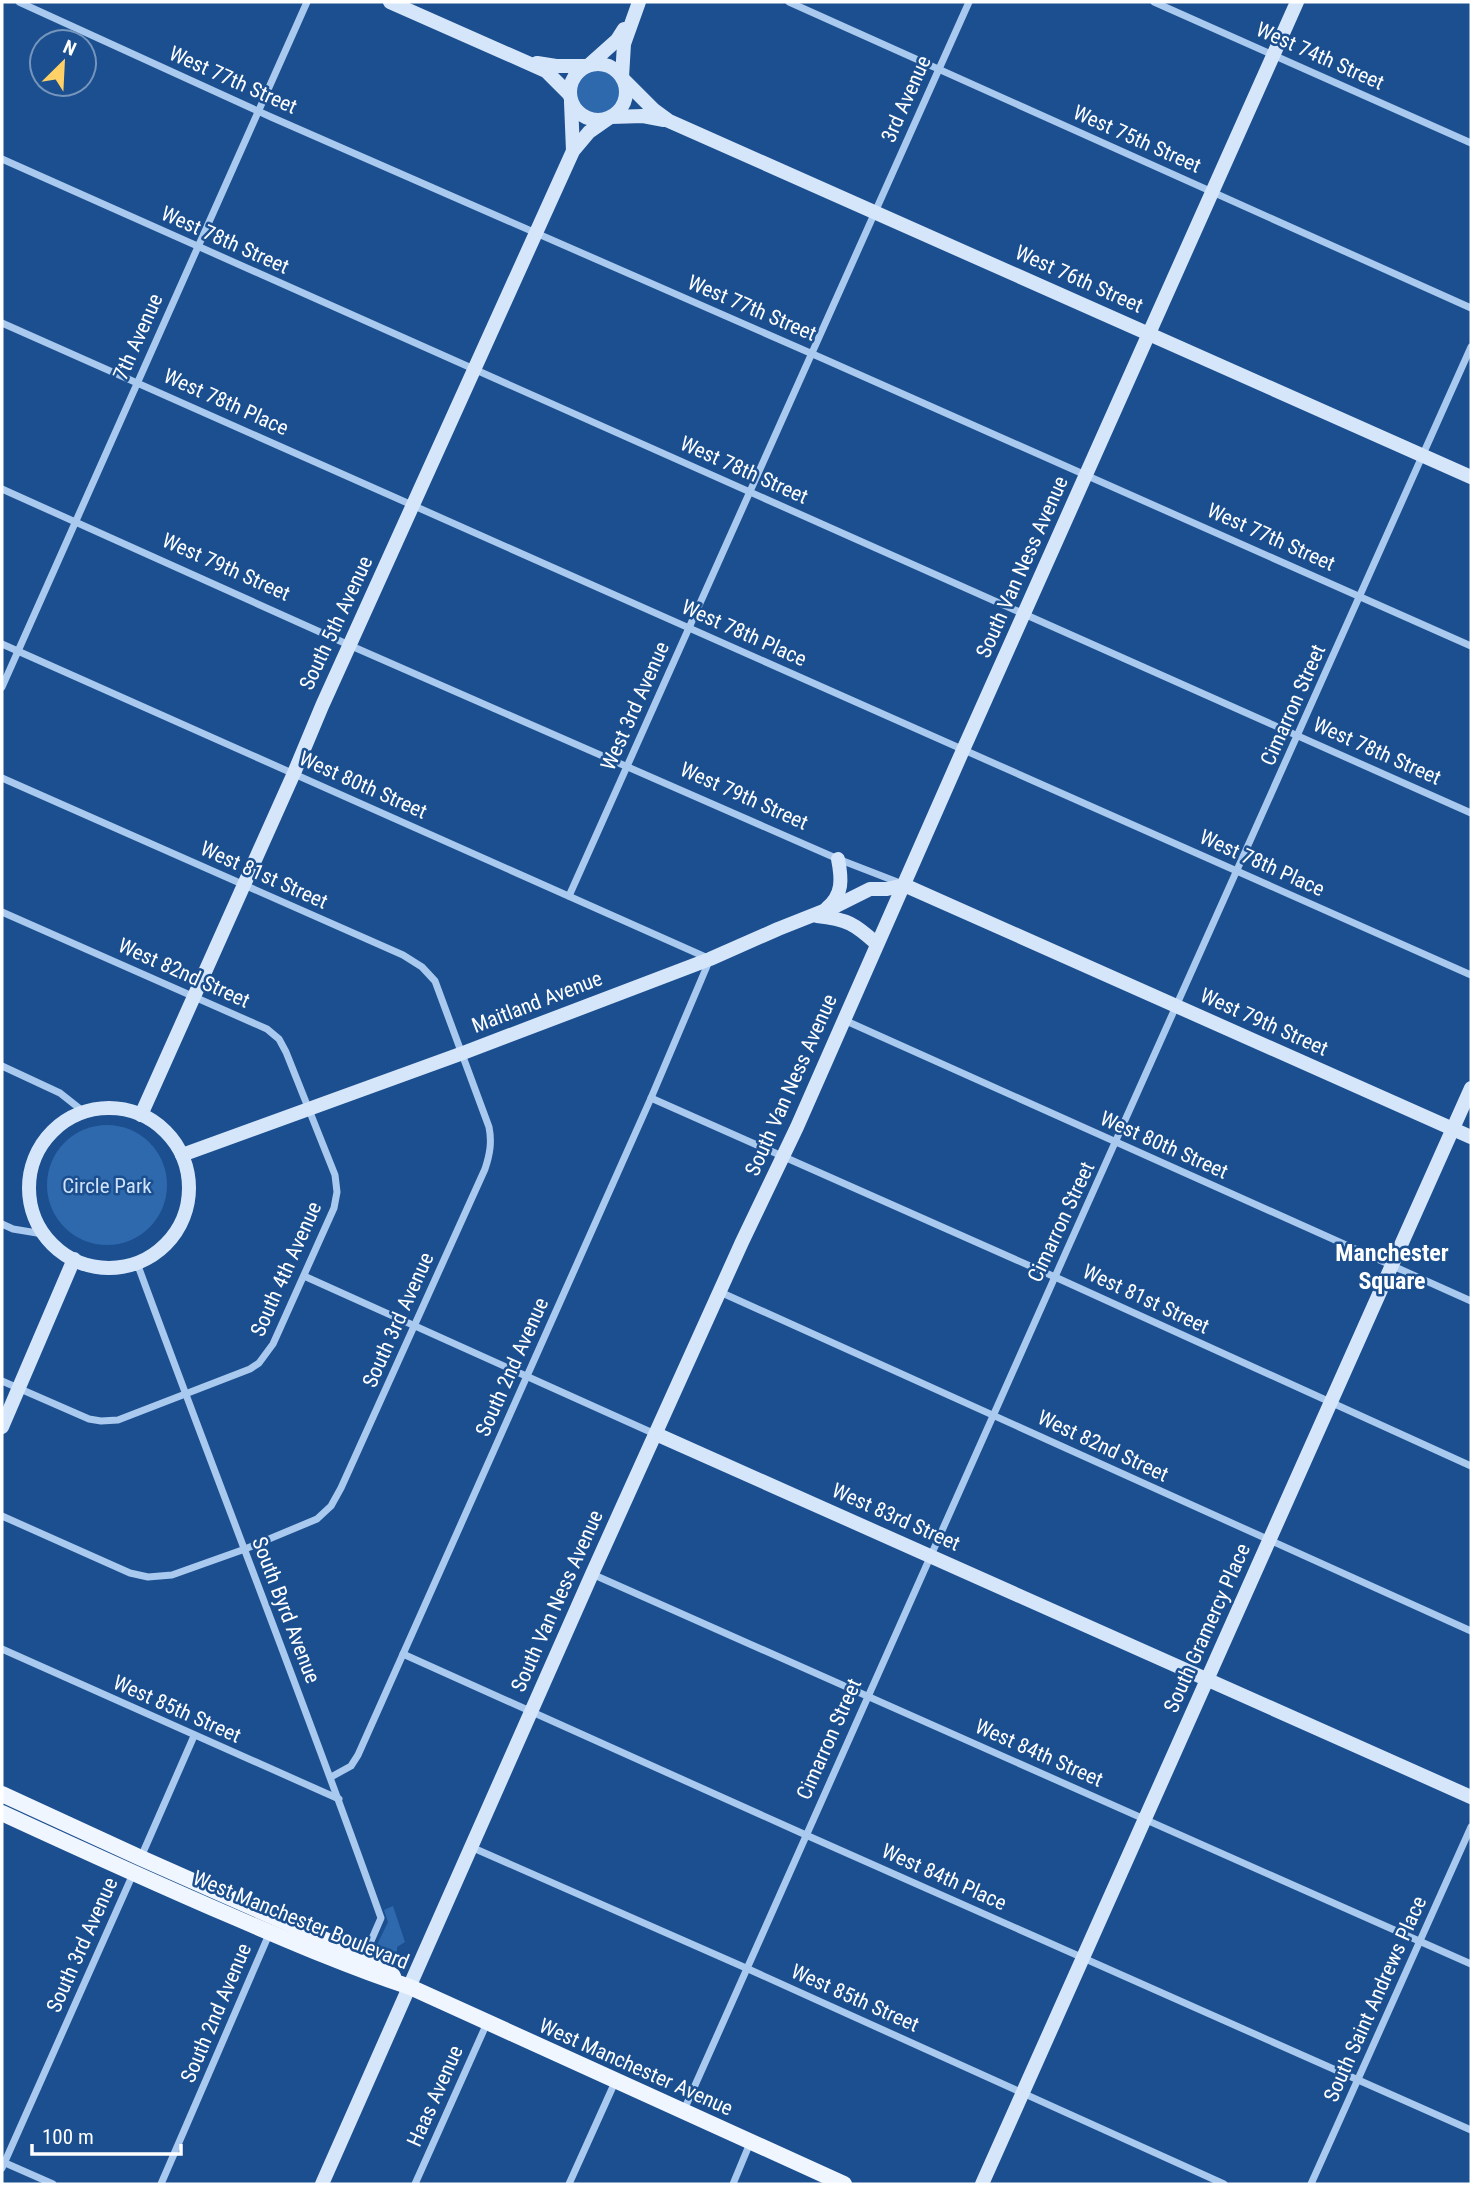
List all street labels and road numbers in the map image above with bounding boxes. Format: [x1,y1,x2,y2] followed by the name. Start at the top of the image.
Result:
[1252,17,1388,95] street label: West 74th Street
[165,41,301,119] street label: West 77th Street
[876,52,936,146] street label: 3rd Avenue
[1069,100,1205,178] street label: West 75th Street
[157,201,293,279] street label: West 78th Street
[1011,240,1147,318] street label: West 76th Street
[684,270,820,346] street label: West 77th Street
[108,290,168,384] street label: 7th Avenue
[160,364,292,440] street label: West 78th Place
[676,431,812,509] street label: West 78th Street
[971,472,1073,662] street label: South Van Ness Avenue
[1203,498,1339,576] street label: West 77th Street
[158,528,294,606] street label: West 79th Street
[295,552,378,694] street label: South 5th Avenue
[678,595,810,671] street label: West 78th Place
[596,638,674,774] street label: West 3rd Avenue
[1256,641,1330,769] street label: Cimarron Street
[1309,712,1445,790] street label: West 78th Street
[295,746,431,824] street label: West 80th Street
[676,757,812,835] street label: West 79th Street
[1196,825,1328,901] street label: West 78th Place
[197,836,331,914] street label: West 81st Street
[114,933,254,1013] street label: West 82nd Street
[468,966,606,1038] street label: Maitland Avenue
[1196,983,1332,1061] street label: West 79th Street
[740,990,842,1180] street label: South Van Ness Avenue
[1096,1106,1232,1184] street label: West 80th Street
[1023,1158,1099,1286] street label: Cimarron Street
[246,1198,326,1340] street label: South 4th Avenue
[358,1249,439,1391] street label: South 3rd Avenue
[1079,1259,1213,1339] street label: West 81st Street
[471,1294,553,1440] street label: South 2nd Avenue
[1034,1405,1172,1487] street label: West 82nd Street
[828,1478,964,1556] street label: West 83rd Street
[506,1506,608,1696] street label: South Van Ness Avenue
[247,1533,325,1687] street label: South Byrd Avenue
[1159,1540,1255,1716] street label: South Gramercy Place
[109,1670,245,1748] street label: West 85th Street
[792,1675,866,1803] street label: Cimarron Street
[971,1714,1107,1792] street label: West 84th Street
[878,1839,1010,1915] street label: West 84th Place
[189,1866,413,1974] street label: West Manchester Boulevard
[42,1874,123,2016] street label: South 3rd Avenue
[1319,1892,1431,2106] street label: South Saint Andrews Place
[176,1940,256,2086] street label: South 2nd Avenue
[787,1959,923,2037] street label: West 85th Street
[536,2013,737,2121] street label: West Manchester Avenue
[402,2042,468,2150] street label: Haas Avenue

